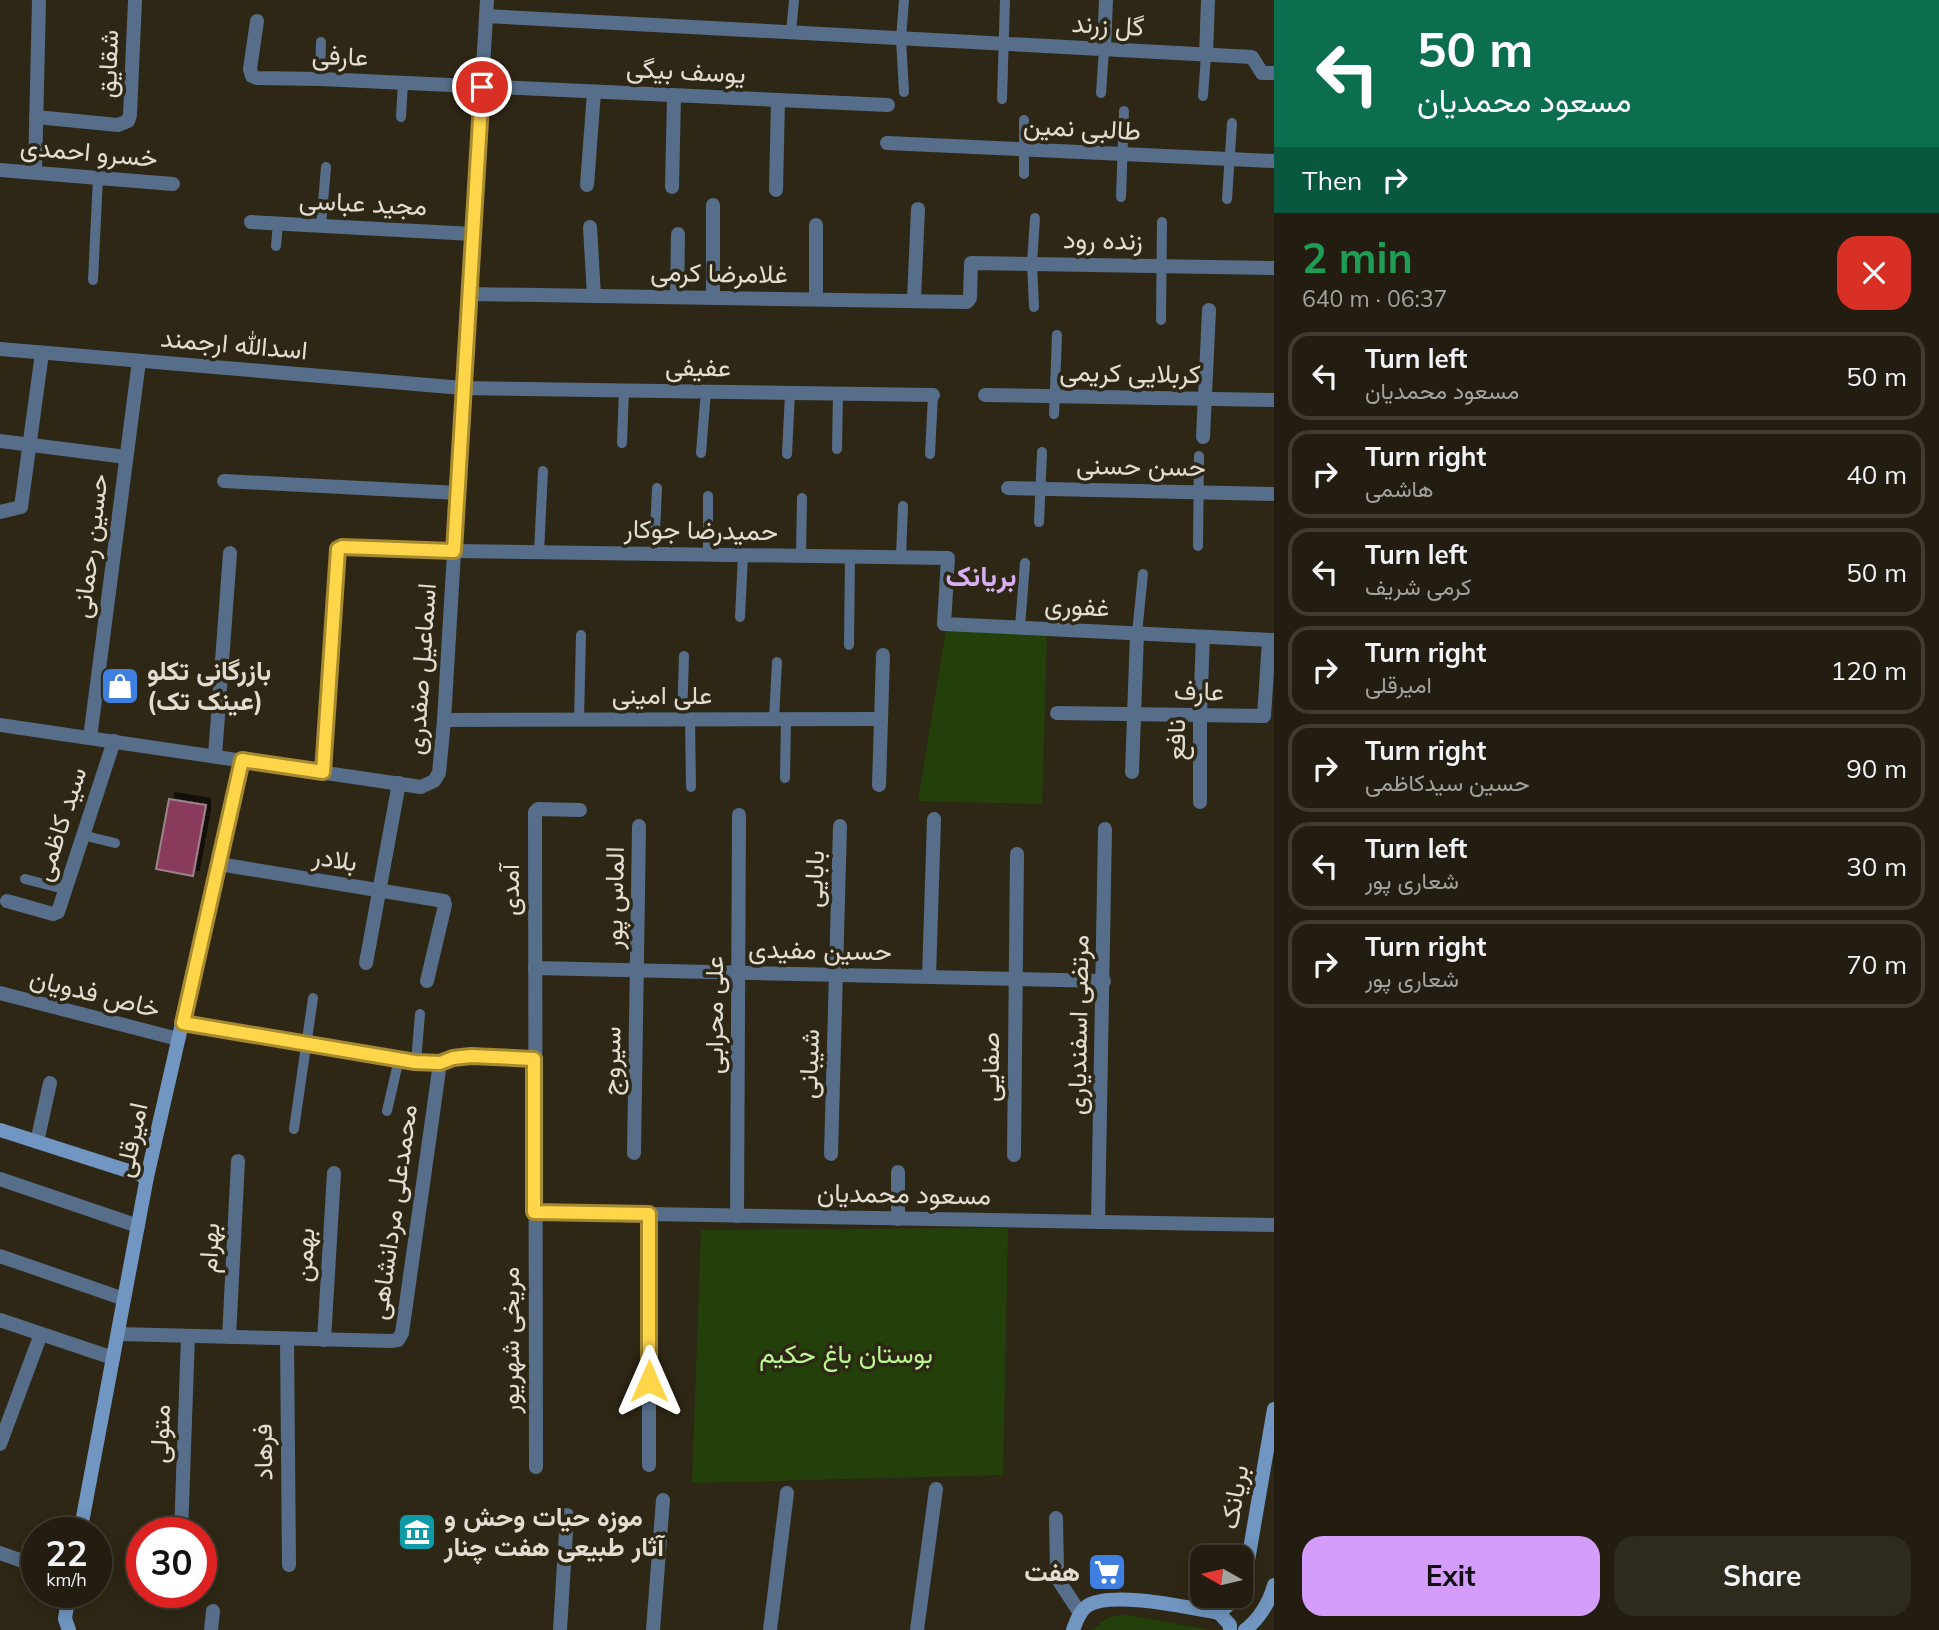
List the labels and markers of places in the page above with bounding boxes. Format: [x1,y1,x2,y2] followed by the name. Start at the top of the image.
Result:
[452,57,512,117] pin
[147,654,271,717] place label: بازرگانی تکلو (عینک تک)
[99,665,141,707] shop icon: بازرگانی تکلو (عینک تک)
[443,1500,666,1565] place label: موزه حیات وحش و آثار طبیعی هفت چنار
[396,1511,438,1553] museum icon: موزه حیات وحش و آثار طبیعی هفت چنار
[1086,1551,1128,1593] supermarket icon: هفت
[1024,1555,1080,1588] place label: هفت

